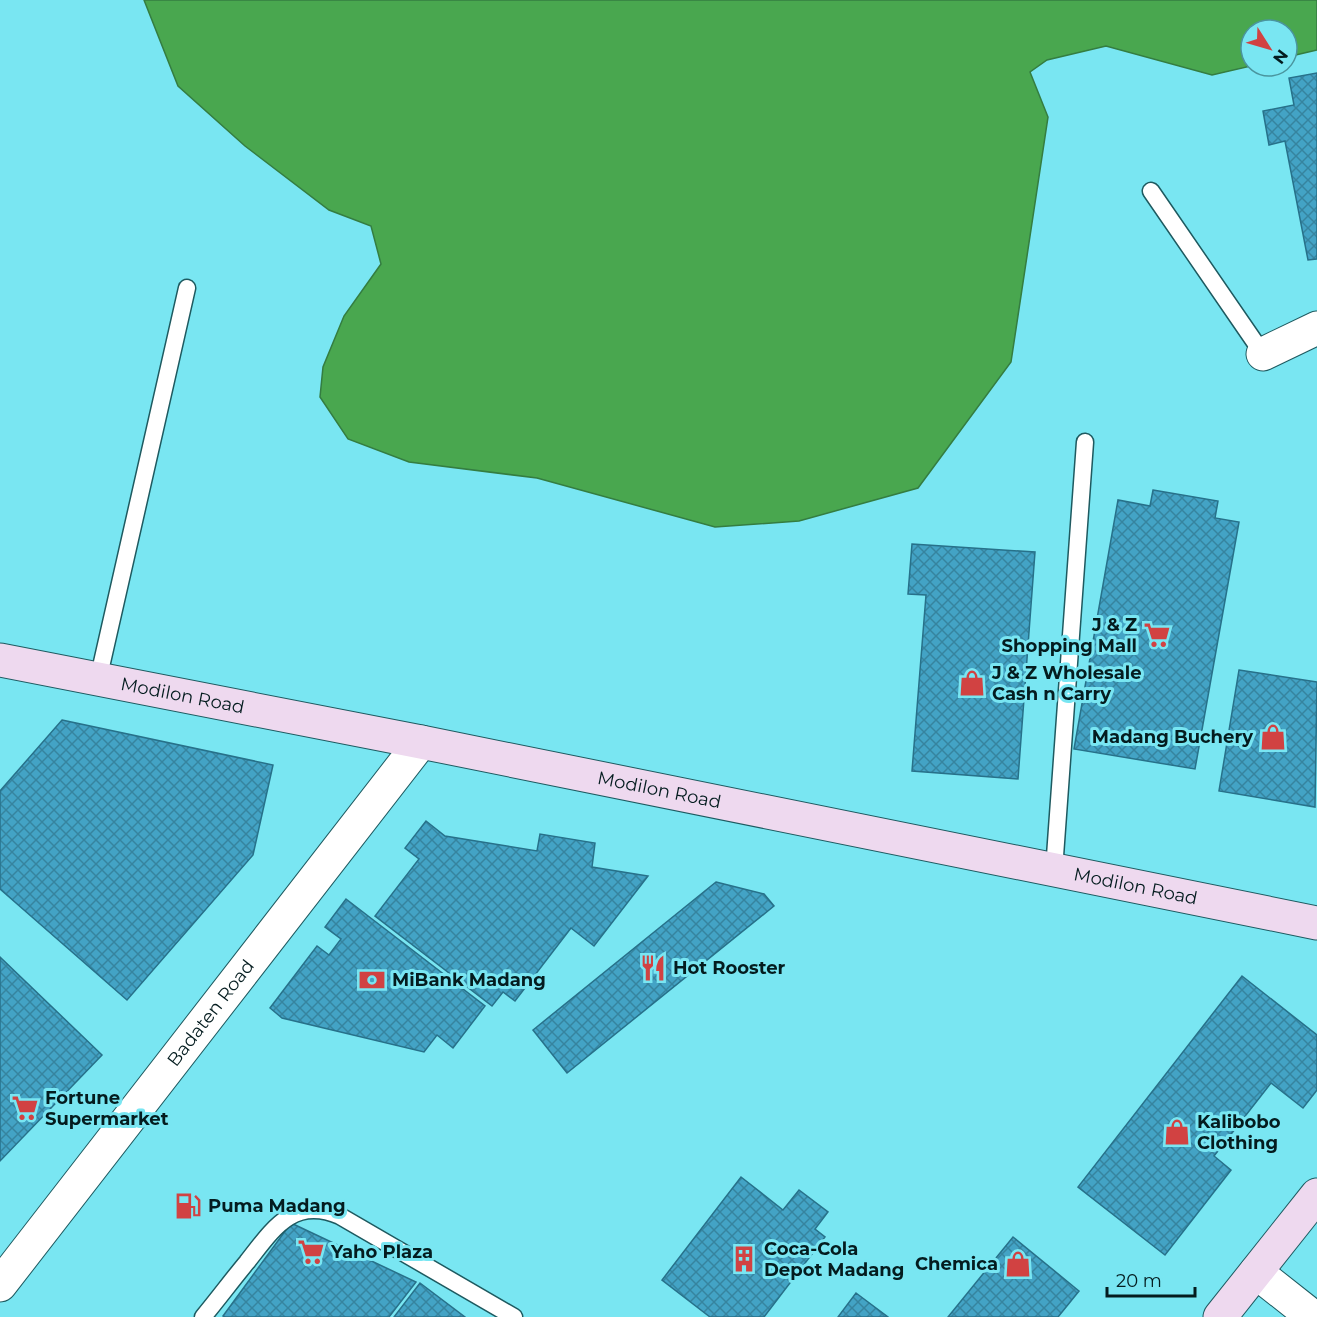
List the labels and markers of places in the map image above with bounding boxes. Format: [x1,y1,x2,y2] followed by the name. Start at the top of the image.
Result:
[1002,614,1137,657] place label: J & Z Shopping Mall
[1142,620,1172,650] supermarket icon: J & Z Shopping Mall
[991,662,1142,705] place label: J & Z Wholesale Cash n Carry
[957,668,987,698] shop icon: J & Z Wholesale Cash n Carry
[1258,722,1288,752] shop icon: Madang Buchery
[1092,726,1253,748] place label: Madang Buchery
[638,953,668,983] restaurant icon: Hot Rooster
[673,957,786,979] place label: Hot Rooster
[357,965,387,995] bank icon: MiBank Madang
[392,969,546,991] place label: MiBank Madang
[45,1087,169,1130] place label: Fortune Supermarket
[10,1093,40,1123] supermarket icon: Fortune Supermarket
[1197,1111,1281,1154] place label: Kalibobo Clothing
[1162,1117,1192,1147] shop icon: Kalibobo Clothing
[173,1191,203,1221] fuel station icon: Puma Madang
[208,1195,346,1217] place label: Puma Madang
[296,1237,326,1267] supermarket icon: Yaho Plaza
[764,1238,904,1281] place label: Coca-Cola Depot Madang
[330,1241,433,1263] place label: Yaho Plaza
[729,1244,759,1274] building icon: Coca-Cola Depot Madang
[1003,1249,1033,1279] shop icon: Chemica
[915,1253,998,1275] place label: Chemica

